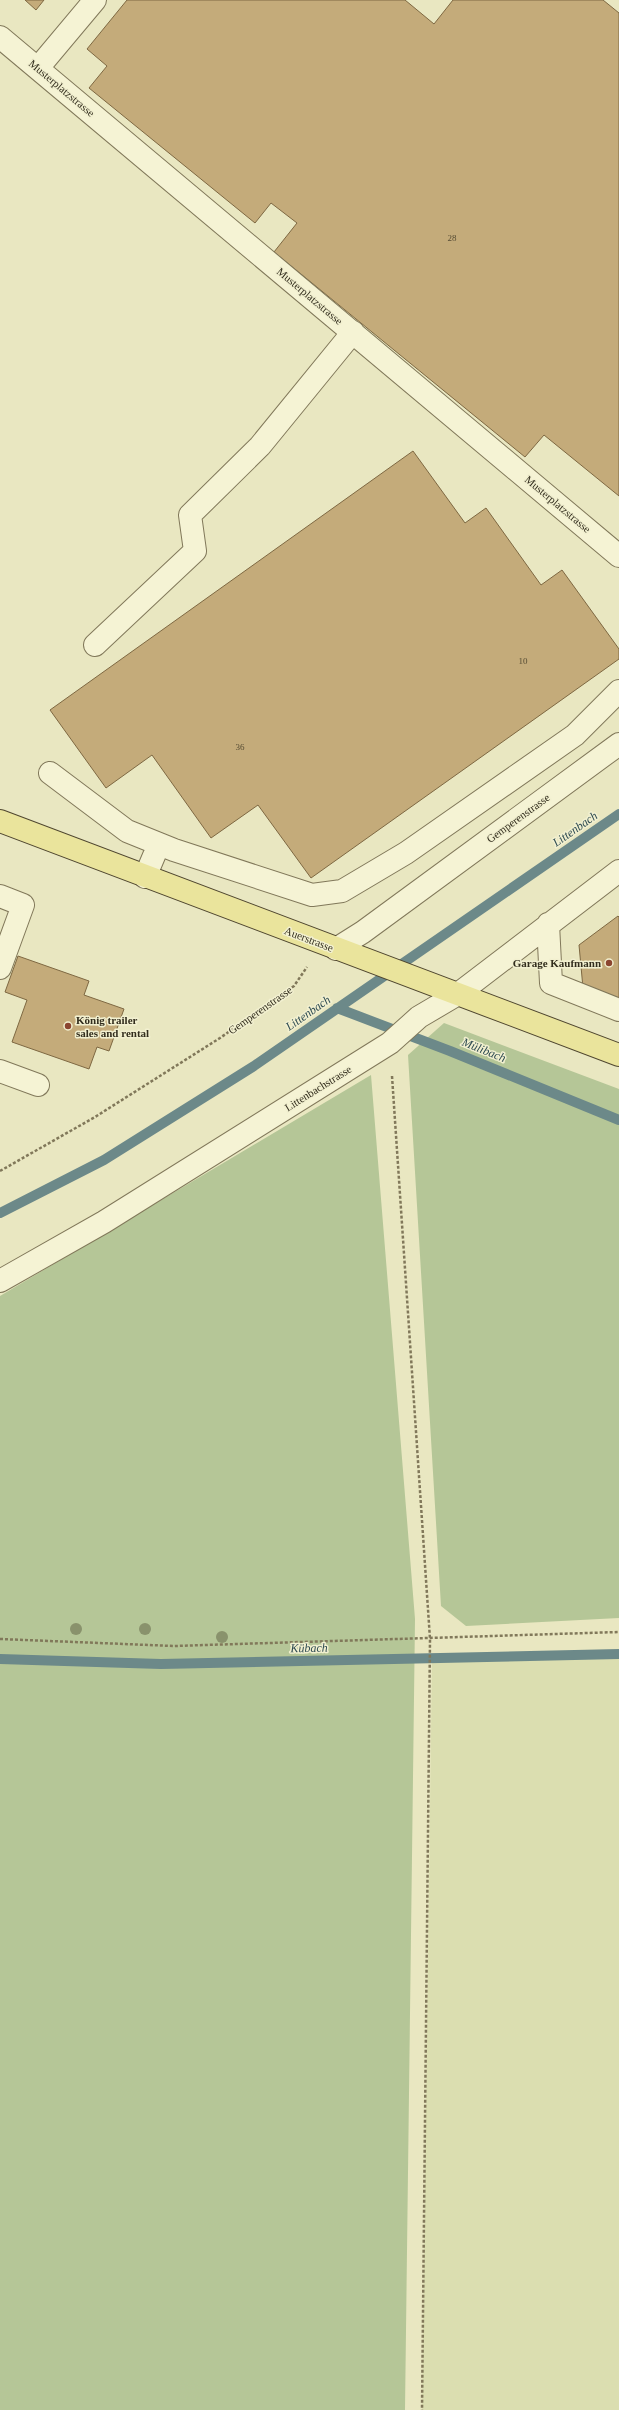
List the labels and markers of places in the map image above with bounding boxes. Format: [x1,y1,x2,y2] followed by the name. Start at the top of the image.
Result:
[513,957,601,969] place label: Garage Kaufmann
[604,958,614,968] marker: Garage Kaufmann
[76,1014,149,1039] place label: König trailer sales and rental
[63,1021,73,1031] marker: König trailer sales and rental

